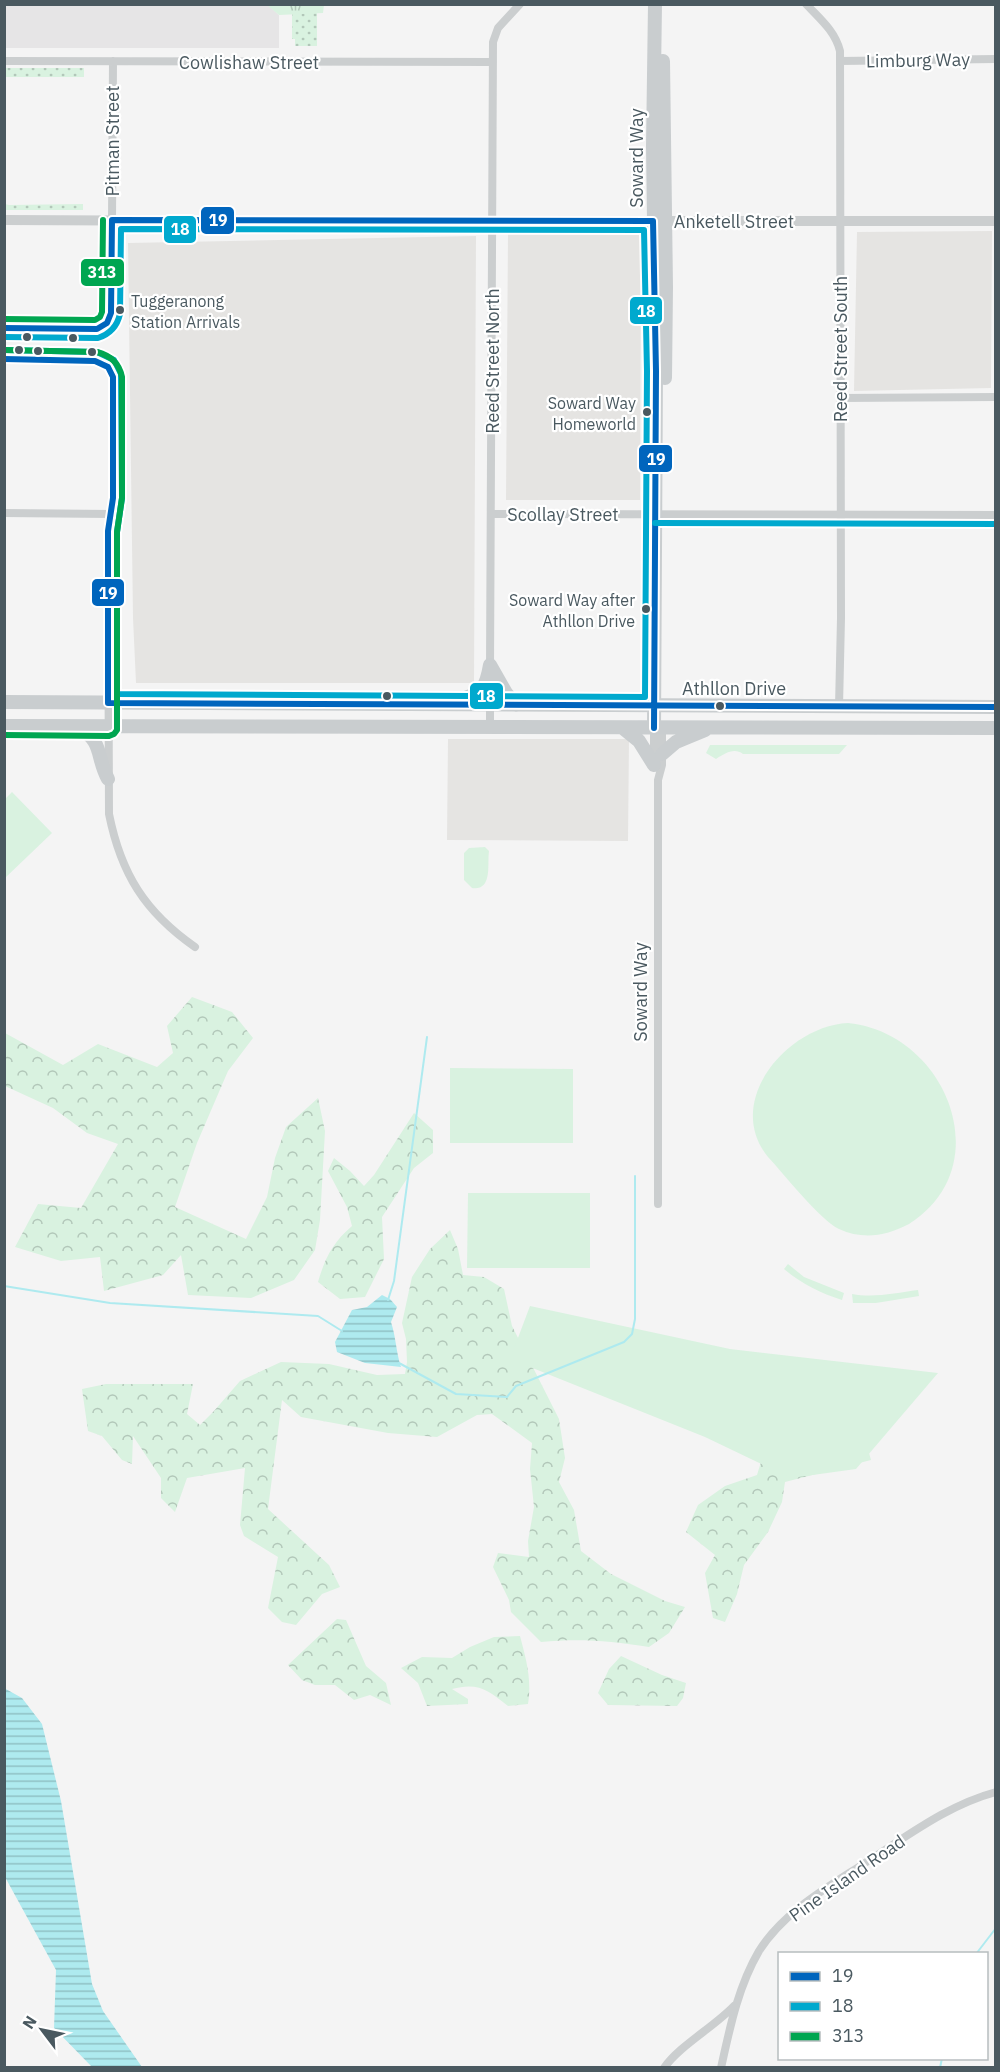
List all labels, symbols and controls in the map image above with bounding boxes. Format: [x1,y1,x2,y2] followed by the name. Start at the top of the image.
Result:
[866,48,970,72] street label: Limburg Way
[179,51,319,74] street label: Cowlishaw Street
[101,86,124,196] street label: Pitman Street
[625,108,648,208] street label: Soward Way
[200,206,235,235] line badge: 19
[208,210,228,230] text: 19
[674,210,794,233] street label: Anketell Street
[163,215,197,244] line badge: 18
[170,219,190,239] text: 18
[80,258,125,287] line badge: 313
[88,262,116,282] text: 313
[829,276,852,422] street label: Reed Street South
[481,288,504,434] street label: Reed Street North
[131,291,240,332] place label: Tuggeranong Station Arrivals
[629,296,663,325] line badge: 18
[636,301,656,321] text: 18
[114,304,126,316] marker: Tuggeranong Station Arrivals
[21,331,33,343] unlabelled marker
[67,332,79,344] unlabelled marker
[13,344,25,356] unlabelled marker
[32,345,44,357] unlabelled marker
[86,346,98,358] unlabelled marker
[548,393,636,434] place label: Soward Way Homeworld
[641,406,653,418] marker: Soward Way Homeworld
[638,444,673,473] line badge: 19
[646,449,666,469] text: 19
[507,503,619,526] street label: Scollay Street
[91,578,125,607] line badge: 19
[98,583,118,603] text: 19
[509,590,635,631] place label: Soward Way after Athllon Drive
[640,603,652,615] marker: Soward Way after Athllon Drive
[682,677,786,700] street label: Athllon Drive
[469,682,504,710] line badge: 18
[476,686,496,706] text: 18
[381,690,393,702] unlabelled marker
[714,700,726,712] unlabelled marker
[629,942,652,1042] street label: Soward Way
[784,1829,910,1927] street label: Pine Island Road
[778,1952,988,2060] legend
[832,1964,854,1987] text: 19
[832,1994,854,2017] text: 18
[12,2000,72,2060] north arrow
[18,2012,41,2032] text: N
[832,2024,864,2047] text: 313

